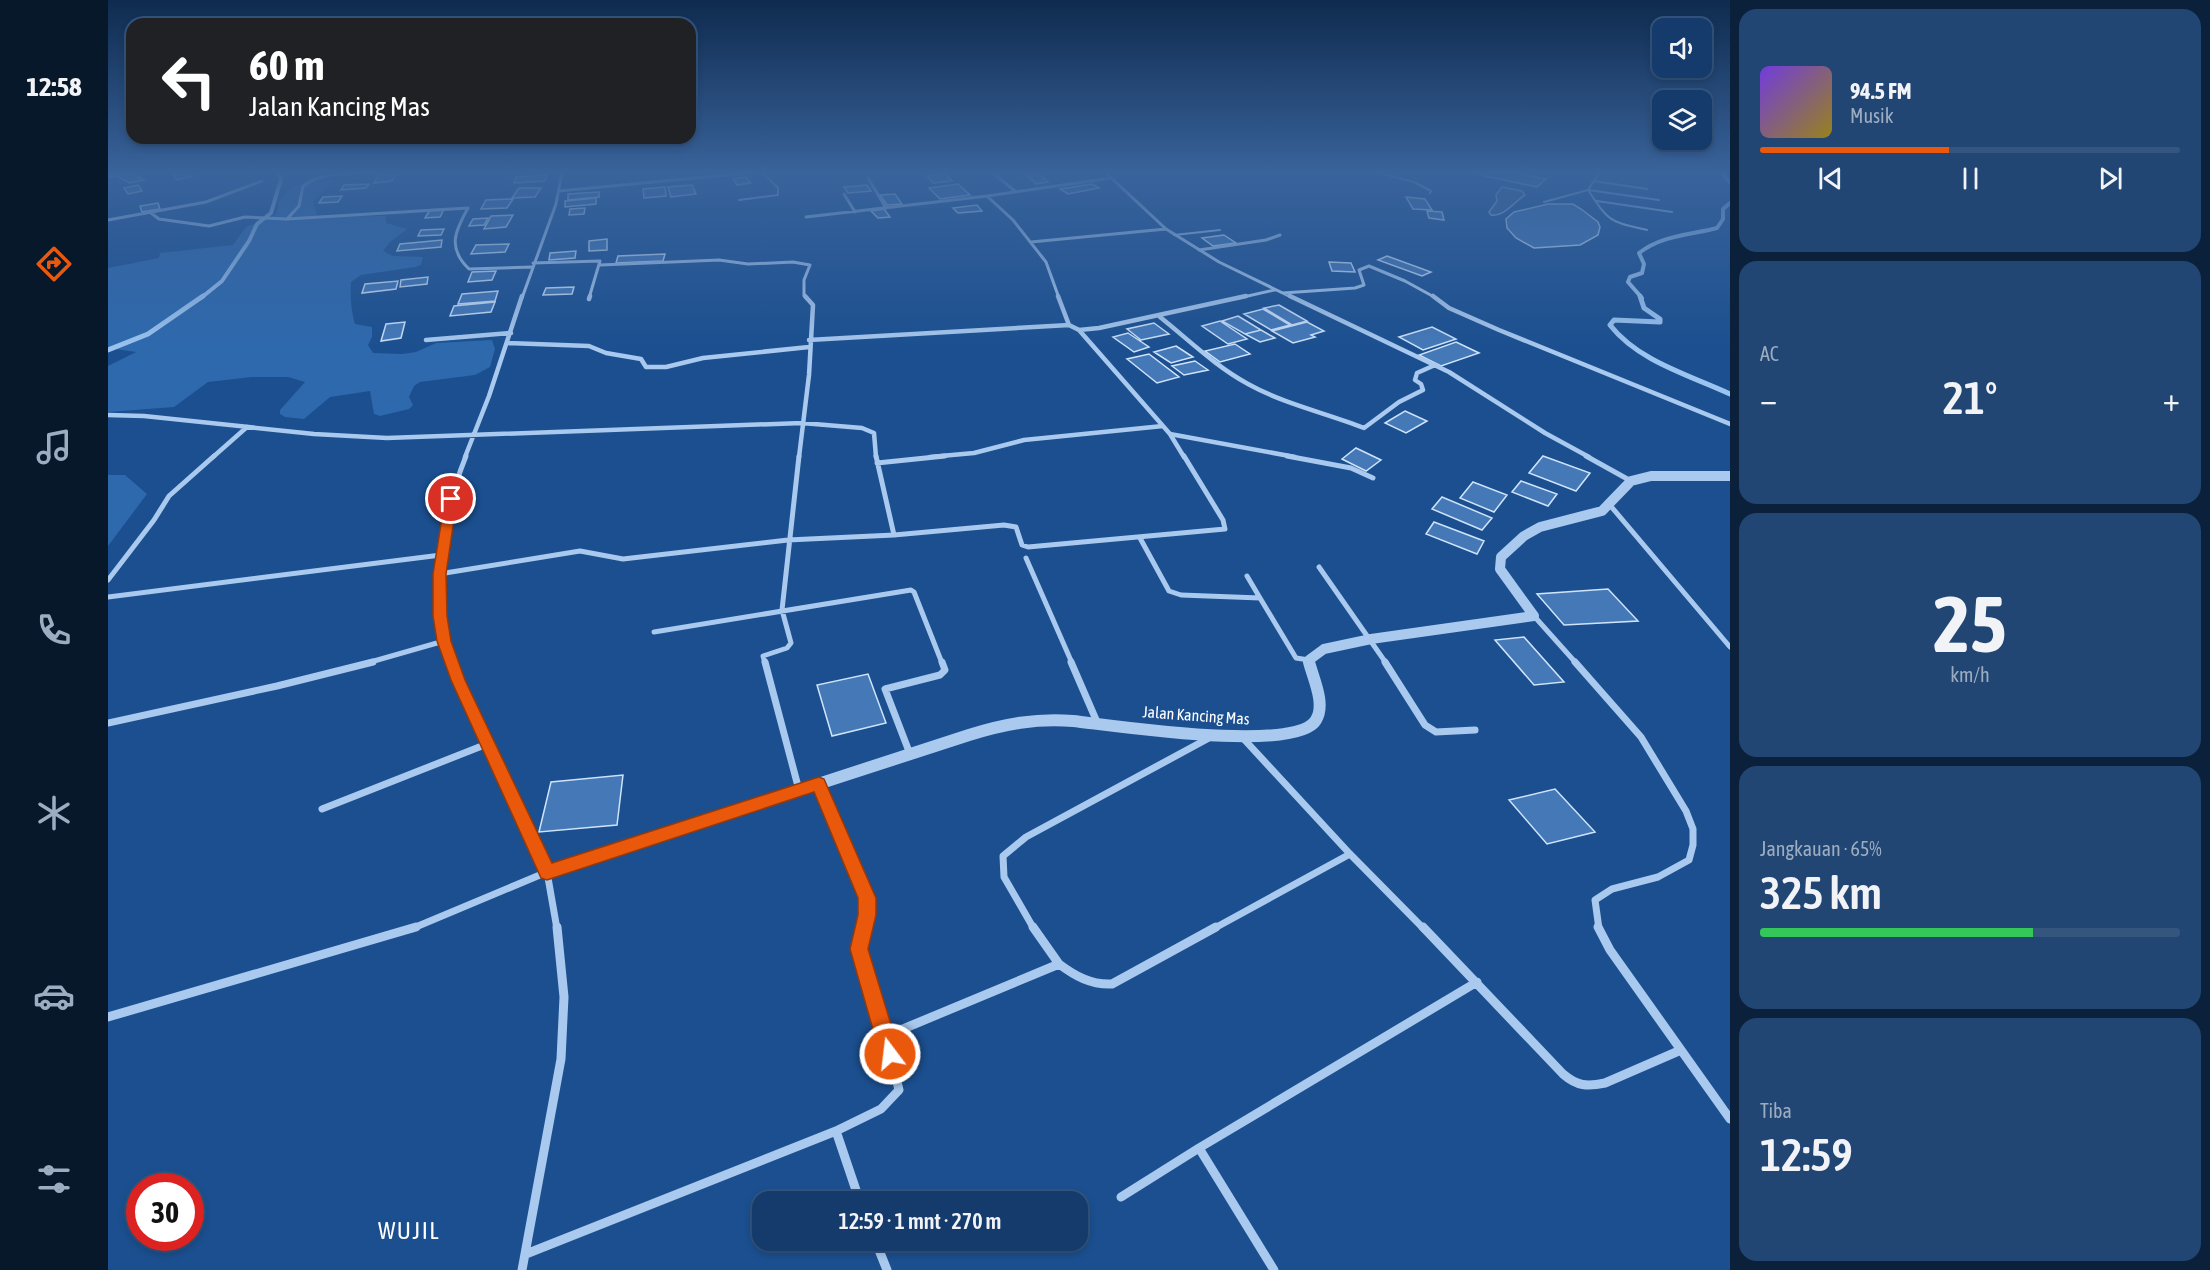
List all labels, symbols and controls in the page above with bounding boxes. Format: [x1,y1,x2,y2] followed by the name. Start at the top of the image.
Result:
[1652,18,1712,150] map controls
[1652,18,1712,78] button: sound
[249,41,324,89] text: 60 m
[150,42,228,120] icon: left
[26,71,82,102] text: 12:58
[1850,78,1912,104] text: 94.5 FM
[1652,90,1712,150] button: layers
[249,91,430,122] text: Jalan Kancing Mas
[1850,104,1894,127] text: Musik
[1814,162,1847,195] icon: previous
[1954,162,1987,195] icon: pause
[2094,162,2127,195] icon: next
[33,243,75,285] icon: directions
[1760,342,1779,365] text: AC
[1943,372,1997,424] text: 21°
[1760,380,1777,418] text: −
[2163,380,2180,418] text: +
[33,426,75,468] icon: music
[425,473,476,524] pin
[434,482,467,515] icon: arrive
[1933,579,2007,669] text: 25
[33,609,75,651] icon: phone
[1950,663,1990,686] text: km/h
[1142,702,1250,729] street label: Jalan Kancing Mas
[33,792,75,834] icon: climate
[1760,837,1882,860] text: Jangkauan · 65%
[1760,867,1882,919] text: 325 km
[33,975,75,1017] icon: car
[858,1022,922,1086] position arrow
[1760,1099,1792,1122] text: Tiba
[1760,1129,1853,1181] text: 12:59
[33,1158,75,1200] icon: filters
[126,1173,204,1251] speed limit sign: 30
[839,1208,1001,1234] text: 12:59 · 1 mnt · 270 m
[378,1217,440,1244] district label: WUJIL

